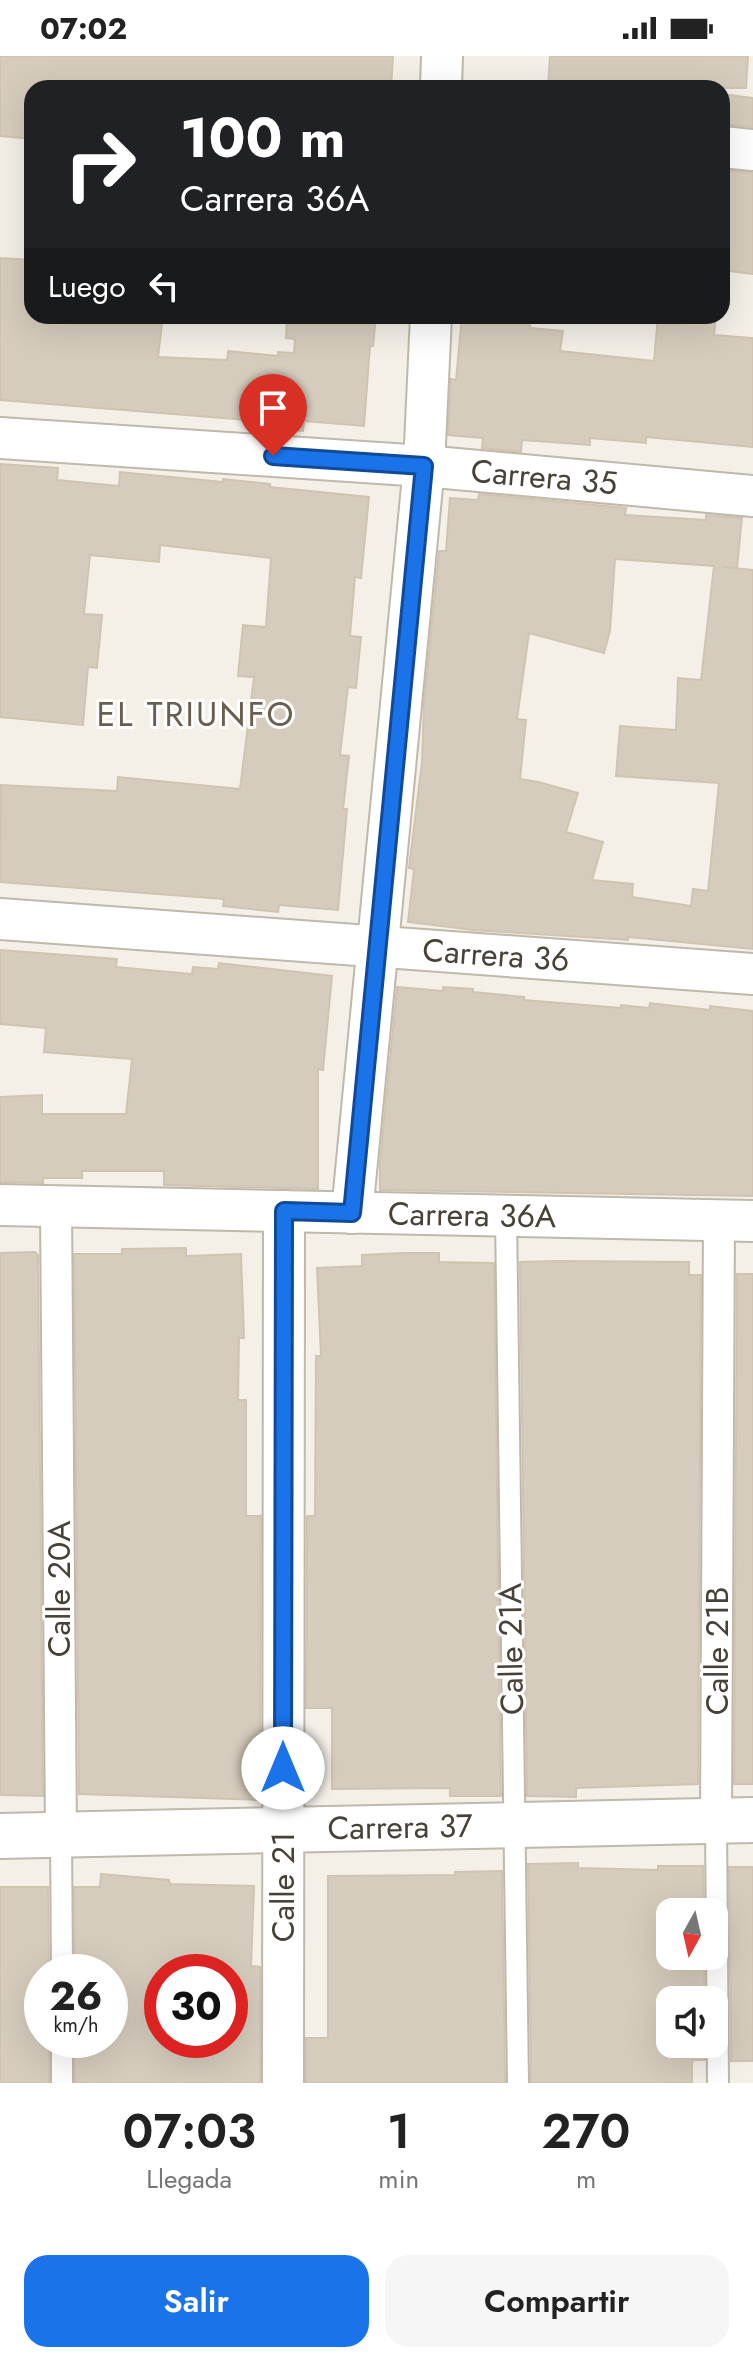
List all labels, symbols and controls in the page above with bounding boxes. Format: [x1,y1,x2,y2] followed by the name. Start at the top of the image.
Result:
[40,7,127,50] text: 07:02
[180,97,345,178] text: 100 m
[48,112,152,216] icon: right
[180,172,369,224] text: Carrera 36A
[142,264,186,308] icon: left
[48,265,126,308] text: Luego
[239,374,307,456] pin
[251,386,295,430] icon: arrive
[469,448,619,506] street label: Carrera 35
[97,690,295,739] district label: EL TRIUNFO
[421,927,571,983] street label: Carrera 36
[387,1191,557,1239] street label: Carrera 36A
[36,1521,82,1657] street label: Calle 20A
[487,1583,535,1715] street label: Calle 21A
[694,1587,740,1715] street label: Calle 21B
[241,1726,325,1810] position arrow
[327,1803,473,1851] street label: Carrera 37
[260,1832,306,1942] street label: Calle 21
[656,1898,728,1970] north arrow
[656,1898,728,2058] map controls
[144,1954,248,2058] speed limit sign: 30
[50,1967,103,2025] text: 26
[656,1986,728,2058] button: sound
[53,2011,99,2040] text: km/h
[123,2097,256,2166] text: 07:03
[387,2097,411,2166] text: 1
[542,2097,630,2166] text: 270
[146,2160,232,2198] text: Llegada
[378,2160,419,2198] text: min
[576,2160,596,2198] text: m
[24,2255,369,2347] button: Salir
[385,2255,729,2347] button: Compartir

